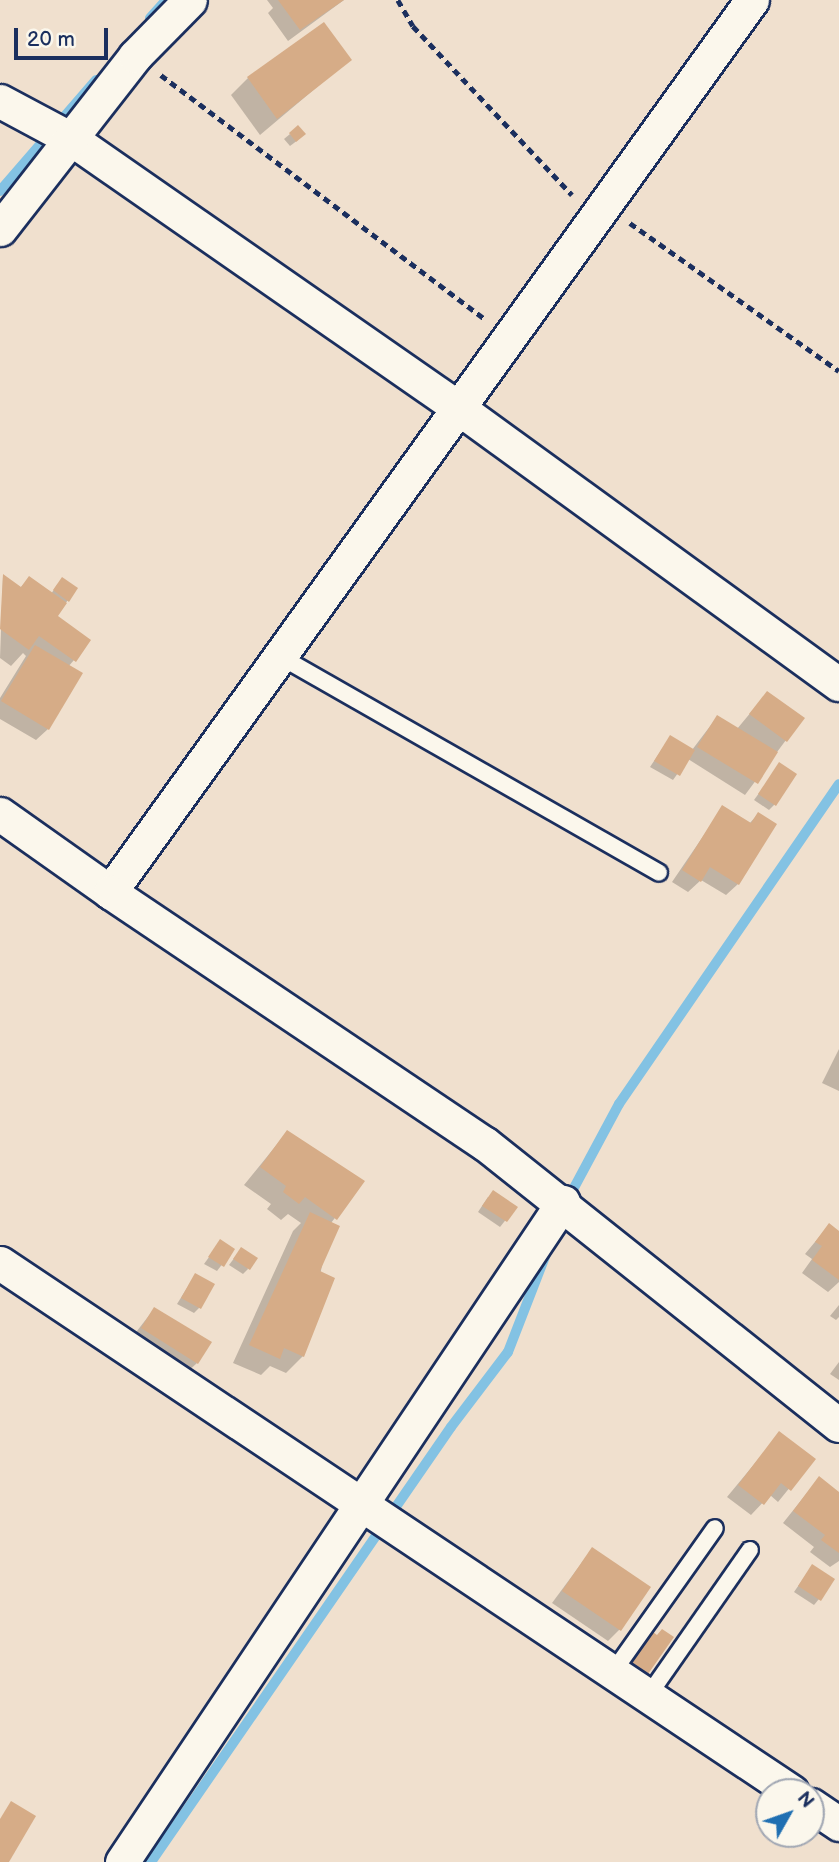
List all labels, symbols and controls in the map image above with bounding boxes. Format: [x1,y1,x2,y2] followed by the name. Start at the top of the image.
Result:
[18,14,112,58] scale bar
[27,27,75,52] text: 20 m
[755,1778,825,1848] north arrow
[792,1788,818,1813] text: N

